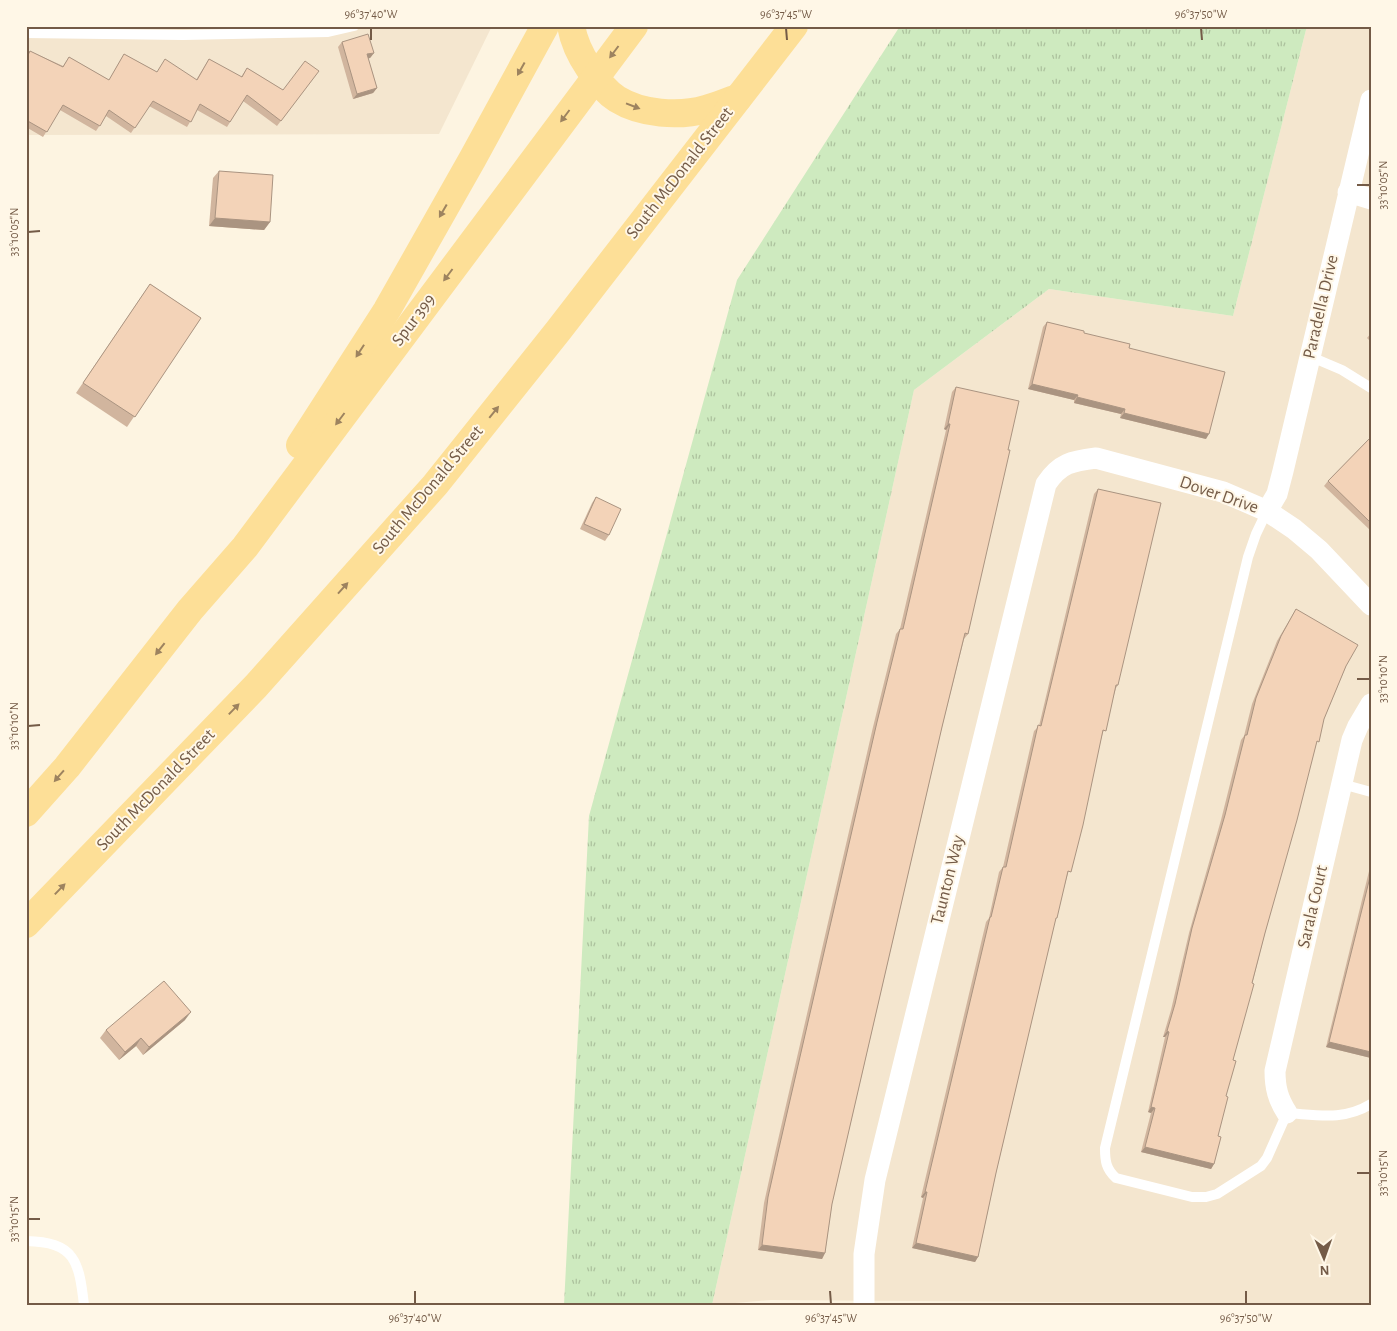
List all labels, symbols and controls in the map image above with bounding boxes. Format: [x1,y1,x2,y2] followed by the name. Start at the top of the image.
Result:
[344,8,398,20] text: 96°37'40"W
[760,8,812,20] text: 96°37'45"W
[1175,8,1227,20] text: 96°37'50"W
[609,45,619,59] one-way arrow
[517,62,526,75] one-way arrow
[626,102,640,110] one-way arrow
[623,104,737,242] street label: South McDonald Street
[560,109,571,122] one-way arrow
[1377,161,1389,209] text: 33°10'05"N
[439,204,447,219] one-way arrow
[8,208,20,256] text: 33°10'05"N
[1300,253,1342,361] street label: Paradella Drive
[442,268,453,281] one-way arrow
[389,291,439,349] street label: Spur 399
[355,344,365,357] one-way arrow
[488,406,499,419] one-way arrow
[335,412,345,426] one-way arrow
[369,422,487,558] street label: South McDonald Street
[1177,473,1261,517] street label: Dover Drive
[337,582,348,595] one-way arrow
[155,642,165,656] one-way arrow
[1377,655,1389,703] text: 33°10'10"N
[8,702,20,750] text: 33°10'10"N
[228,703,240,715] one-way arrow
[93,726,219,854] street label: South McDonald Street
[53,769,64,782] one-way arrow
[928,833,968,927] street label: Taunton Way
[1295,864,1331,950] street label: Sarala Court
[54,883,66,895] one-way arrow
[1377,1150,1389,1196] text: 33°10'15"N
[8,1196,20,1242] text: 33°10'15"N
[1300,1234,1350,1284] north arrow
[1319,1263,1330,1277] text: N
[388,1312,442,1324] text: 96°37'40"W
[805,1312,857,1324] text: 96°37'45"W
[1220,1312,1272,1324] text: 96°37'50"W

